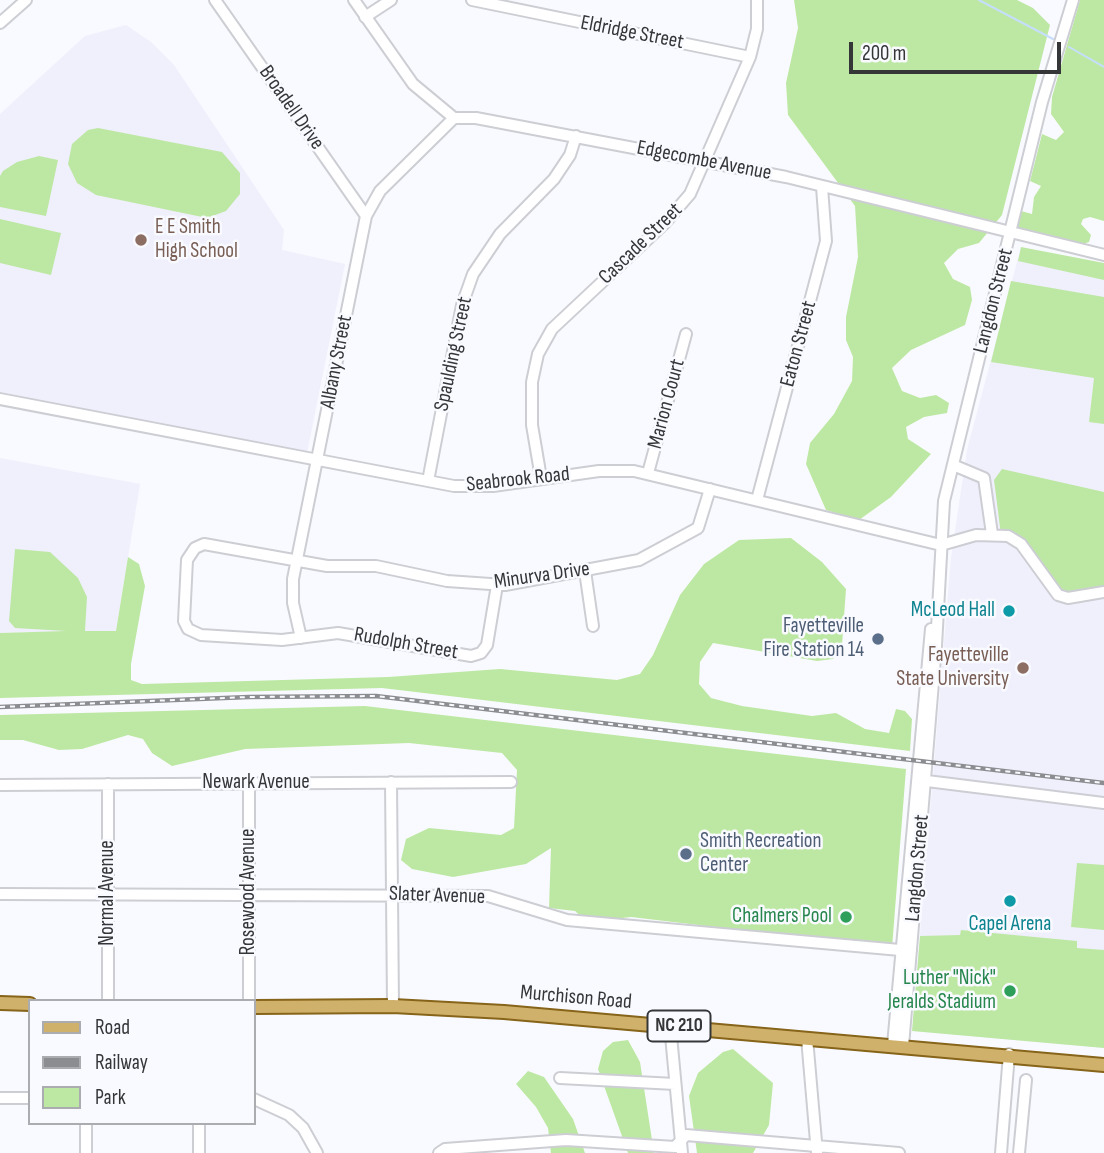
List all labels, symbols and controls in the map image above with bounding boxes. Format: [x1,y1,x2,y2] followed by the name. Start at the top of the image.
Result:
[578,11,686,55] street label: Eldridge Street
[852,28,1064,72] scale bar
[862,41,906,66] text: 200 m
[253,61,329,155] street label: Broadell Drive
[635,136,773,186] street label: Edgecombe Avenue
[594,198,688,290] street label: Cascade Street
[155,215,238,265] place label: E E Smith High School
[133,232,149,248] marker: E E Smith High School
[969,246,1019,356] street label: Langdon Street
[430,295,478,413] street label: Spaulding Street
[775,298,823,390] street label: Eaton Street
[316,313,358,411] street label: Albany Street
[643,356,691,452] street label: Marion Court
[465,462,571,498] street label: Seabrook Road
[493,557,591,595] street label: Minurva Drive
[911,598,995,624] place label: McLeod Hall
[1001,603,1017,619] marker: McLeod Hall
[763,614,864,664] place label: Fayetteville Fire Station 14
[352,622,460,666] street label: Rudolph Street
[870,631,886,647] marker: Fayetteville Fire Station 14
[896,643,1009,693] place label: Fayetteville State University
[1015,660,1031,676] marker: Fayetteville State University
[202,770,310,796] street label: Newark Avenue
[901,813,935,923] street label: Langdon Street
[236,829,262,955] street label: Rosewood Avenue
[700,829,821,879] place label: Smith Recreation Center
[95,840,121,946] street label: Normal Avenue
[678,846,694,862] marker: Smith Recreation Center
[388,882,486,910] street label: Slater Avenue
[1002,893,1018,909] marker: Capel Arena
[732,904,832,930] place label: Chalmers Pool
[838,909,854,925] marker: Chalmers Pool
[969,912,1051,938] place label: Capel Arena
[888,966,996,1016] place label: Luther "Nick" Jeralds Stadium
[519,981,633,1015] street label: Murchison Road
[1002,983,1018,999] marker: Luther "Nick" Jeralds Stadium
[28,999,256,1125] legend
[648,1010,710,1042] road number: NC 210
[95,1015,130,1040] text: Road
[95,1050,148,1075] text: Railway
[95,1085,126,1110] text: Park

